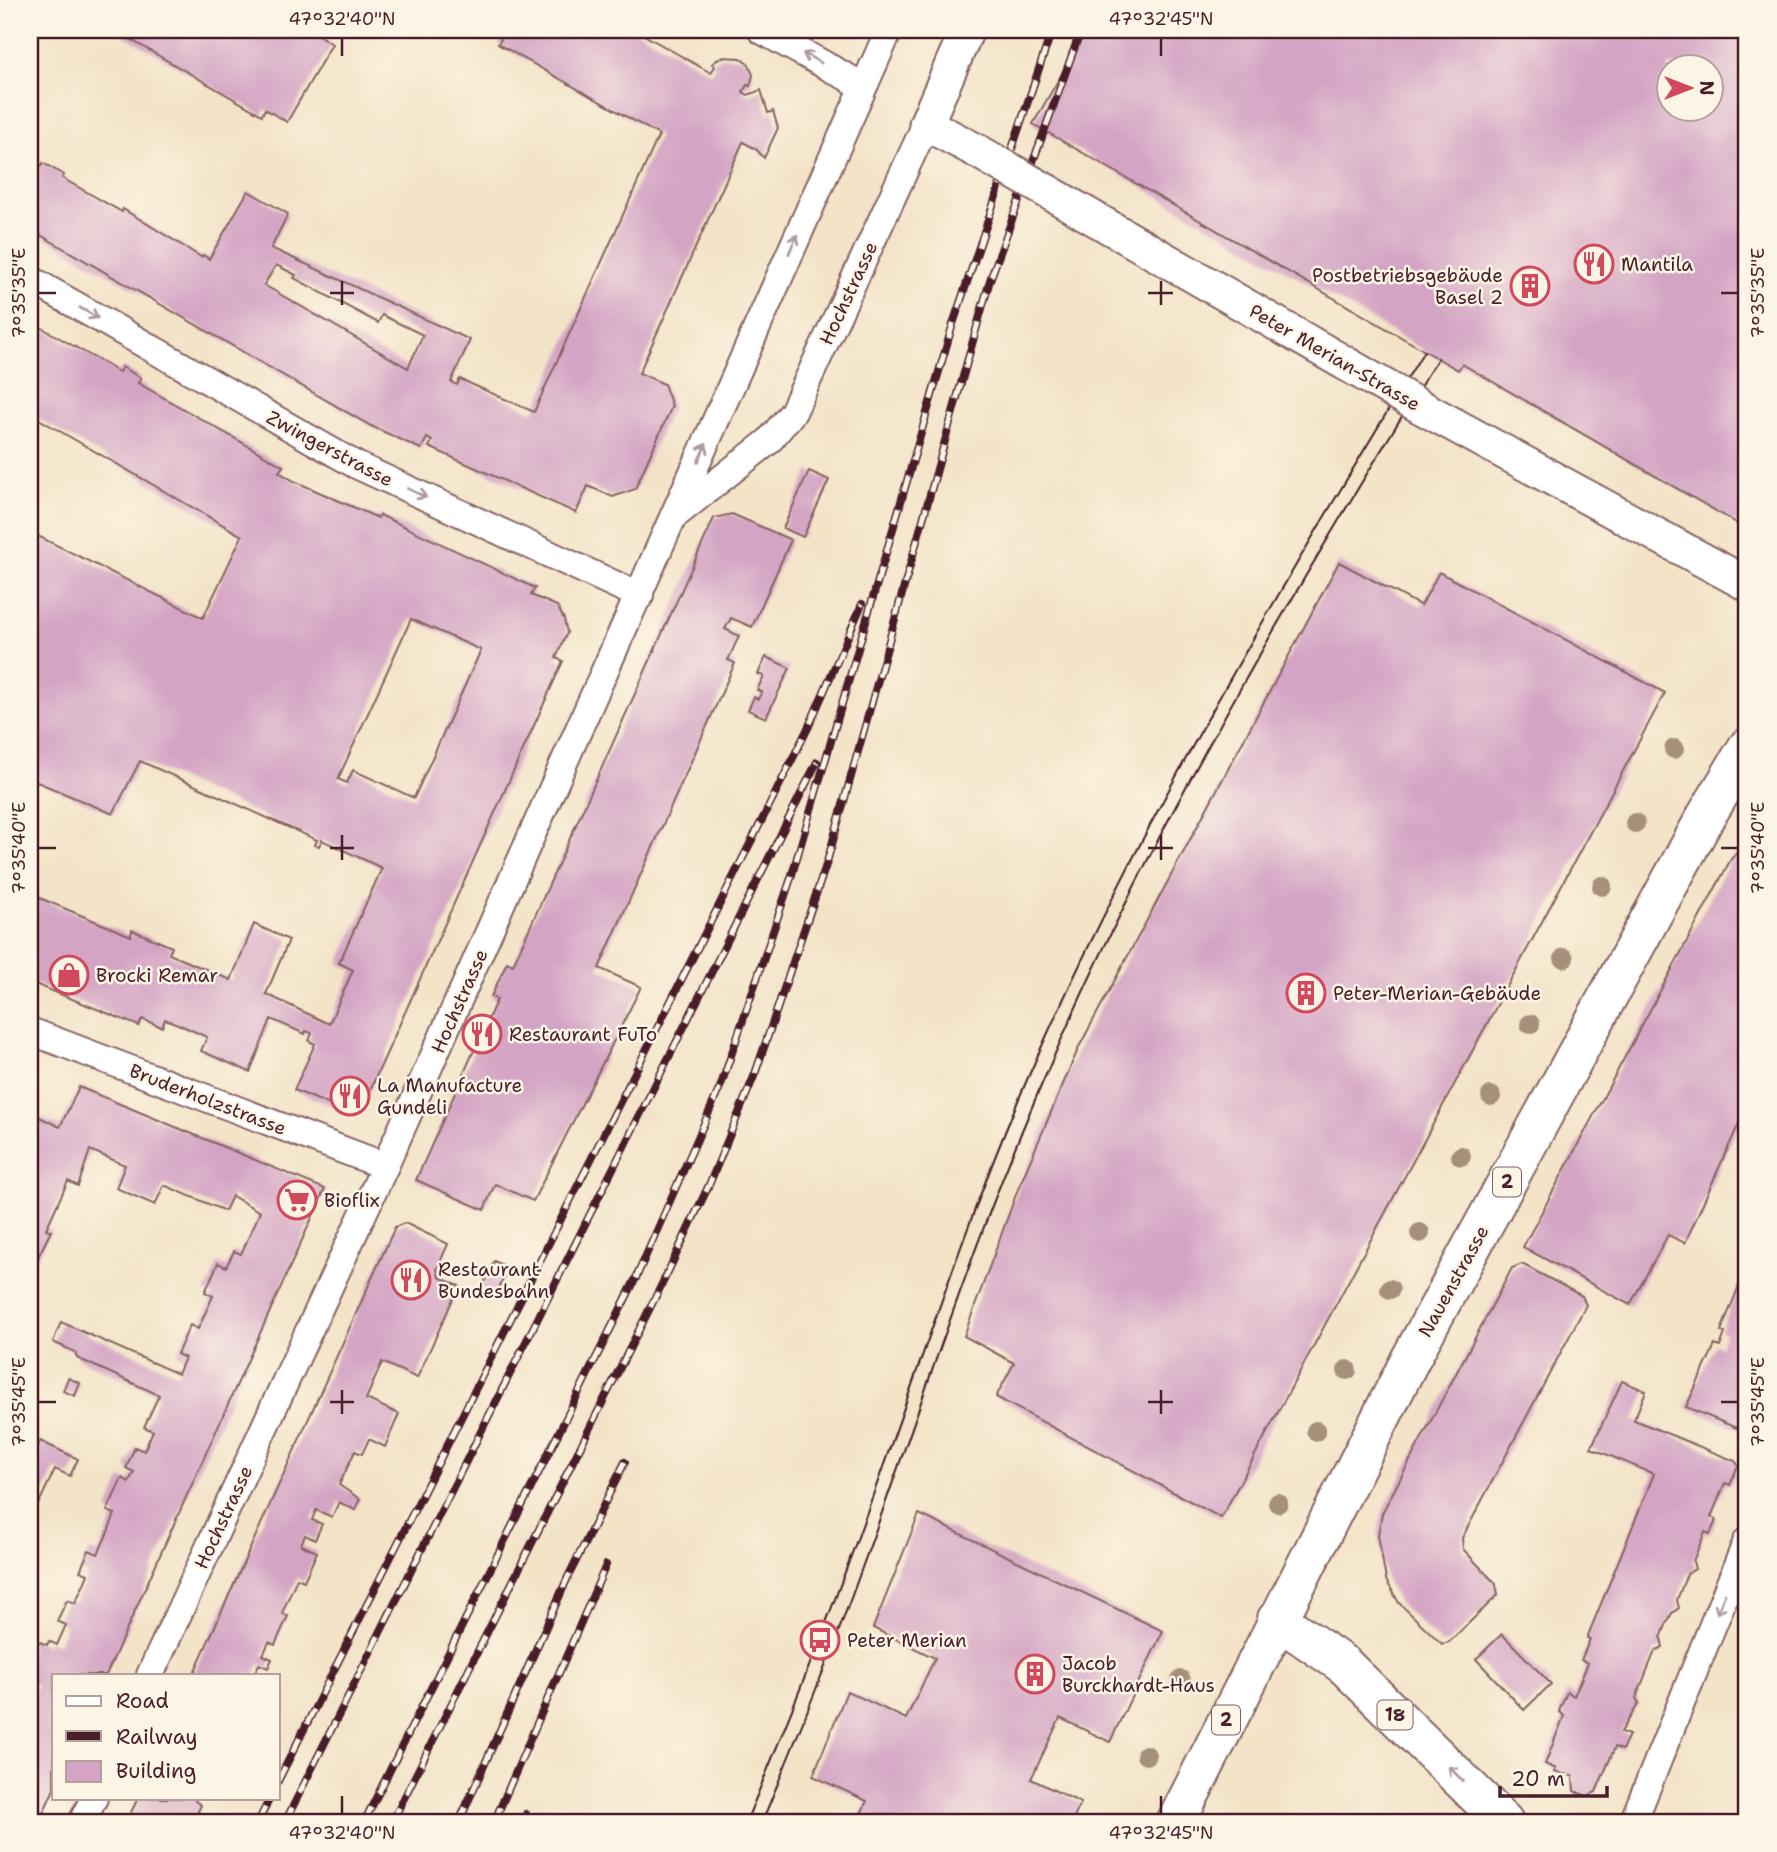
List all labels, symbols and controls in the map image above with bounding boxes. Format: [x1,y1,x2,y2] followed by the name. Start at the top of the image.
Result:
[288,7,396,31] text: 47°32'40"N
[1109,7,1213,31] text: 47°32'45"N
[802,51,823,64] one-way arrow
[1654,52,1724,122] north arrow
[1694,80,1719,96] text: N
[788,234,801,256] one-way arrow
[814,237,883,349] street label: Hochstrasse
[1573,243,1615,285] restaurant icon: Mantila
[7,248,31,338] text: 7°35'35"E
[1746,248,1770,338] text: 7°35'35"E
[1621,252,1693,277] place label: Mantila
[1312,263,1503,310] place label: Postbetriebsgebäude Basel 2
[1509,265,1551,307] building icon: Postbetriebsgebäude Basel 2
[1245,298,1425,417] street label: Peter Merian-Strasse
[78,307,99,320] one-way arrow
[262,405,397,492] street label: Zwingerstrasse
[696,443,709,464] one-way arrow
[406,487,427,500] one-way arrow
[7,802,31,894] text: 7°35'40"E
[1746,802,1770,894] text: 7°35'40"E
[425,945,494,1057] street label: Hochstrasse
[48,954,90,996] shop icon: Brocki Remar
[96,963,218,988] place label: Brocki Remar
[1285,972,1327,1014] building icon: Peter-Merian-Gebäude
[1333,981,1541,1006] place label: Peter-Merian-Gebäude
[461,1013,503,1055] restaurant icon: Restaurant FuTo
[509,1022,657,1047] place label: Restaurant FuTo
[126,1058,290,1141] street label: Bruderholzstrasse
[377,1073,522,1120] place label: La Manufacture Gundeli
[329,1075,371,1117] restaurant icon: La Manufacture Gundeli
[1493,1168,1521,1196] road number: 2
[276,1179,318,1221] supermarket icon: Bioflix
[324,1188,380,1213] place label: Bioflix
[1412,1221,1494,1342] street label: Nauenstrasse
[438,1257,549,1304] place label: Restaurant Bundesbahn
[390,1259,432,1301] restaurant icon: Restaurant Bundesbahn
[7,1357,31,1447] text: 7°35'45"E
[1746,1357,1770,1447] text: 7°35'45"E
[189,1461,258,1573] street label: Hochstrasse
[1714,1593,1727,1615] one-way arrow
[799,1619,841,1661] bus stop icon: Peter Merian
[847,1628,967,1653] place label: Peter Merian
[1062,1651,1215,1698] place label: Jacob Burckhardt-Haus
[1014,1653,1056,1695] building icon: Jacob Burckhardt-Haus
[52,1674,280,1800] legend
[116,1687,169,1715] text: Road
[1378,1700,1412,1730] road number: 18
[1212,1706,1240,1735] road number: 2
[116,1723,198,1751] text: Railway
[1500,1754,1607,1798] scale bar
[116,1757,196,1785] text: Building
[1511,1765,1565,1793] text: 20 m
[1447,1766,1464,1783] one-way arrow
[288,1821,396,1845] text: 47°32'40"N
[1109,1821,1213,1845] text: 47°32'45"N

